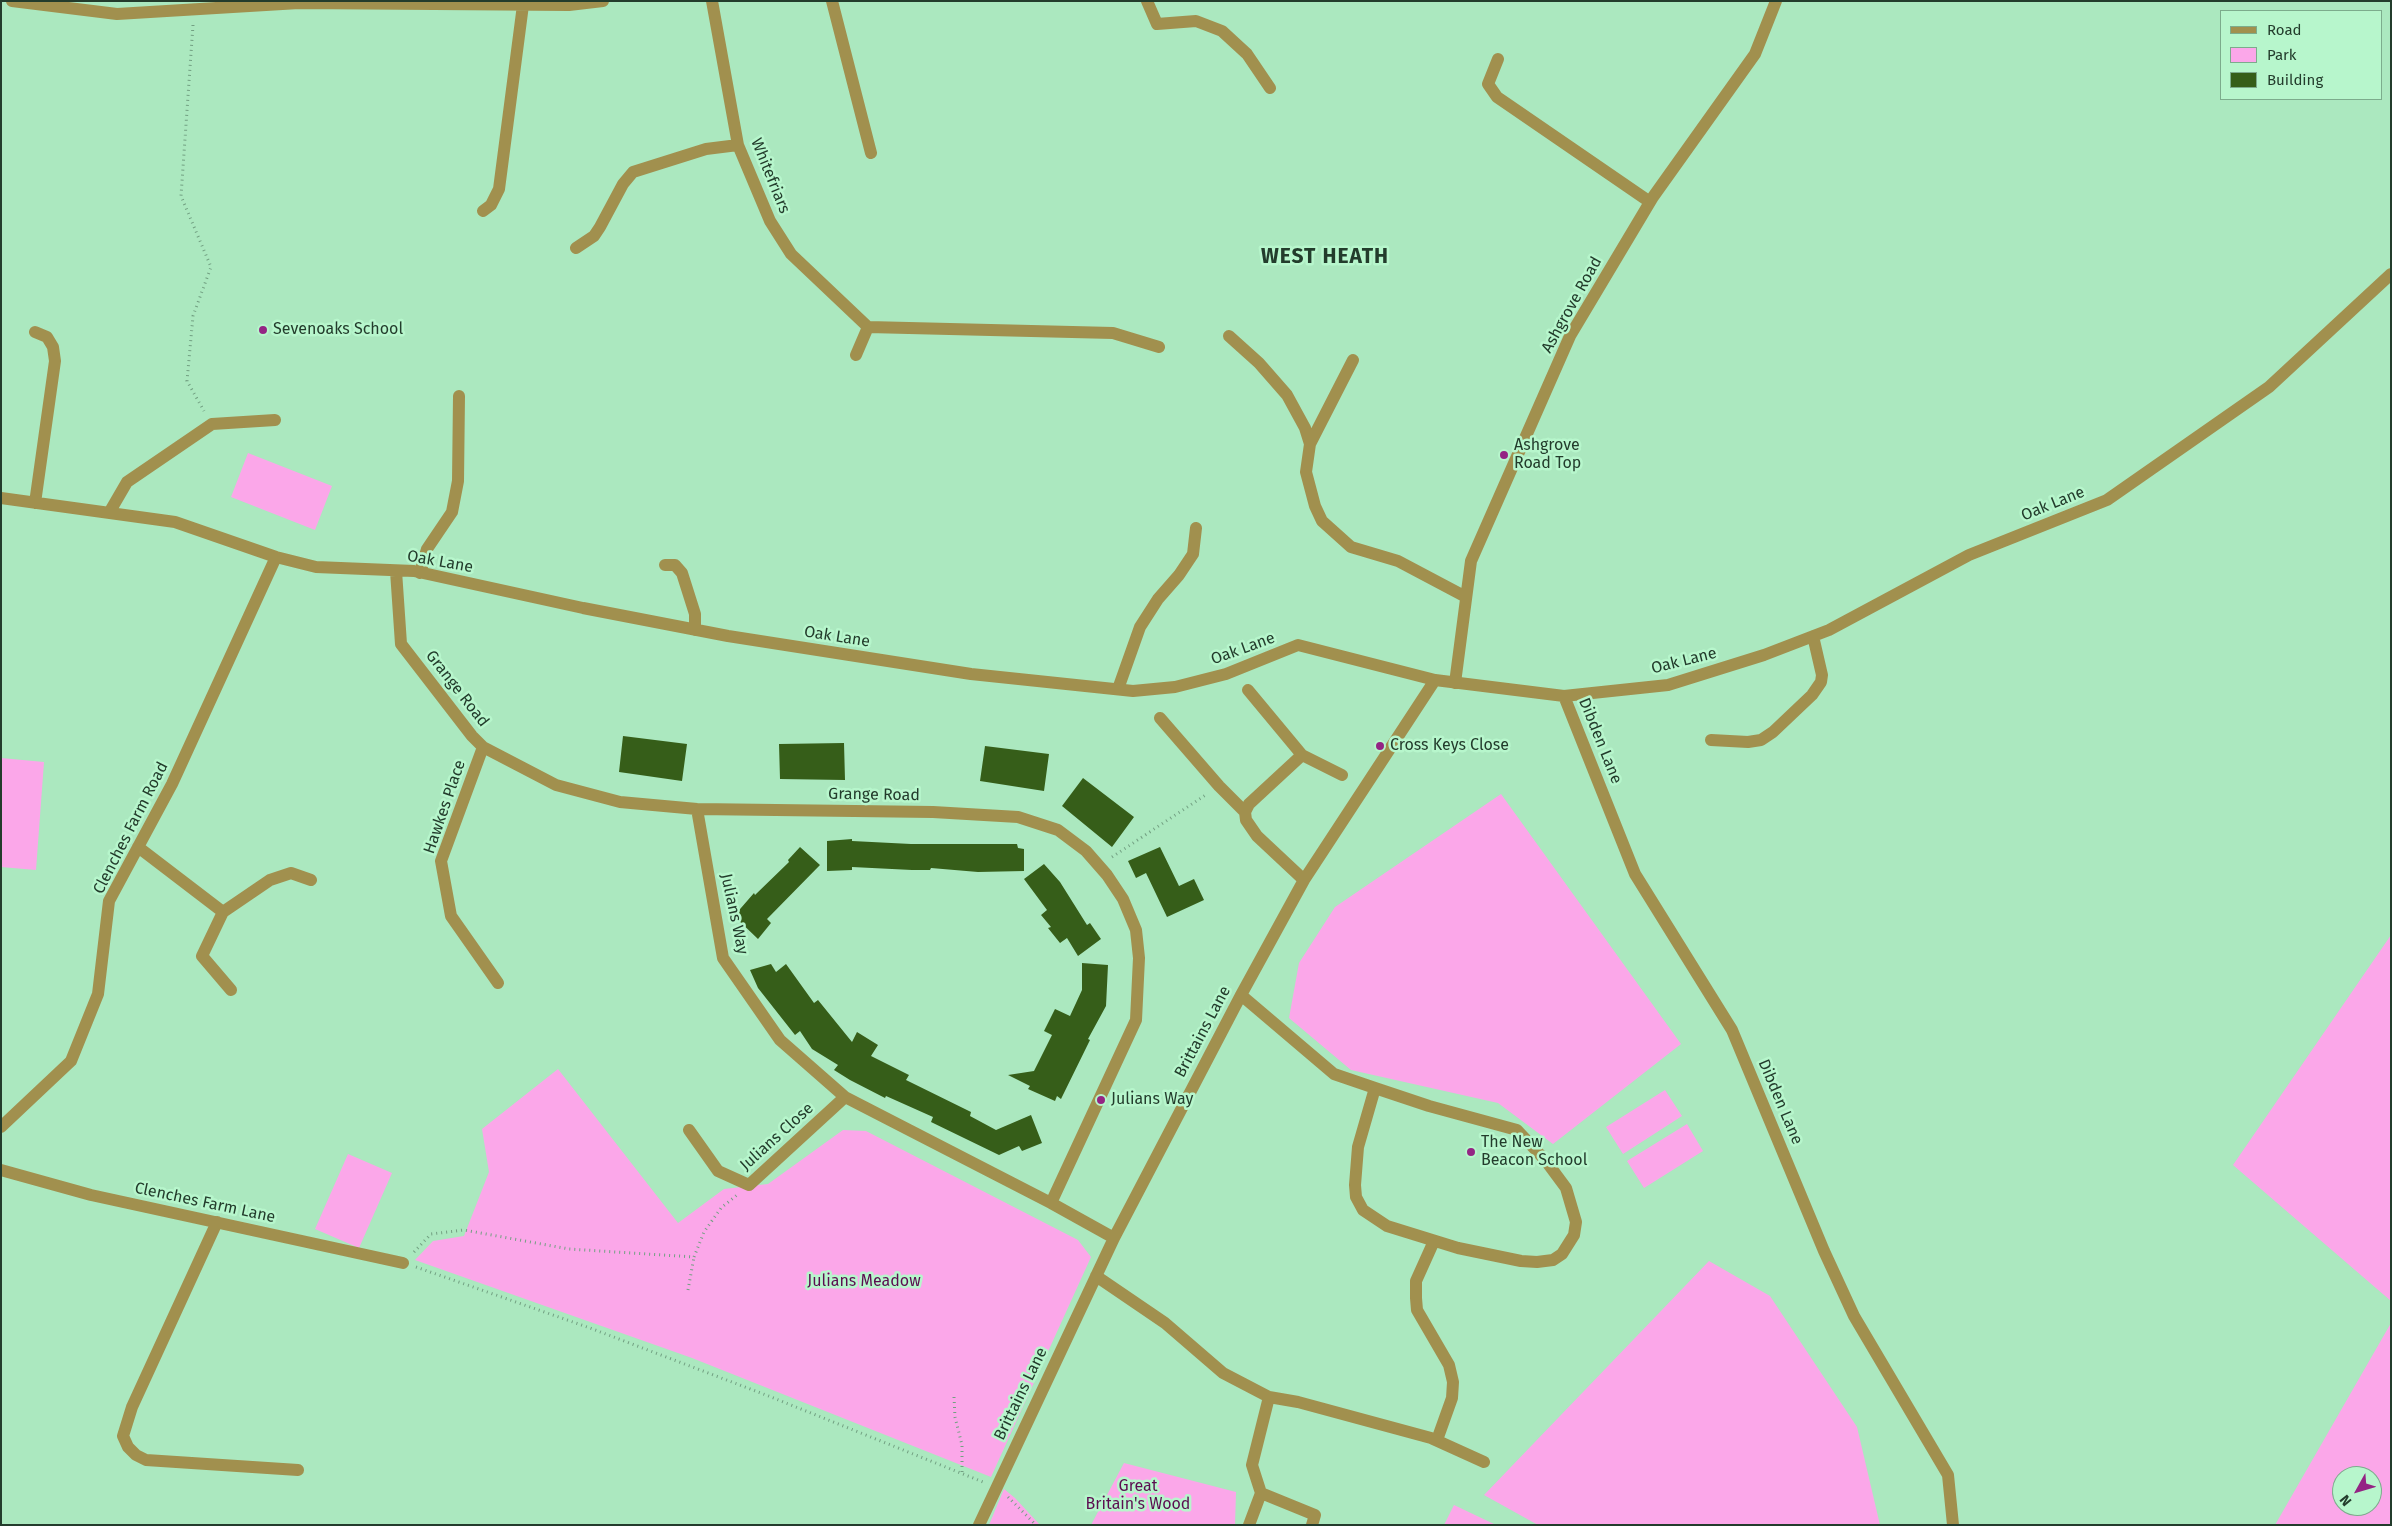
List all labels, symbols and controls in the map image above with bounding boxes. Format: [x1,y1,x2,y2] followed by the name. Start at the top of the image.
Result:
[2220,10,2382,100] legend
[2267,21,2302,39] text: Road
[2267,46,2297,64] text: Park
[2267,71,2323,89] text: Building
[746,136,794,216] street label: Whitefriars
[1260,244,1390,270] district label: WEST HEATH
[1538,254,1606,356] street label: Ashgrove Road
[273,320,403,340] place label: Sevenoaks School
[257,324,269,336] marker: Sevenoaks School
[1514,436,1581,474] place label: Ashgrove Road Top
[1498,449,1510,461] marker: Ashgrove Road Top
[2019,483,2087,525] street label: Oak Lane
[406,547,474,577] street label: Oak Lane
[803,622,871,652] street label: Oak Lane
[1208,629,1278,669] street label: Oak Lane
[1649,644,1719,678] street label: Oak Lane
[421,647,493,731] street label: Grange Road
[1574,695,1626,787] street label: Dibden Lane
[1390,736,1509,756] place label: Cross Keys Close
[1374,740,1386,752] marker: Cross Keys Close
[420,758,470,856] street label: Hawkes Place
[89,759,173,897] street label: Clenches Farm Road
[828,785,920,805] street label: Grange Road
[716,872,752,956] street label: Julians Way
[1171,983,1235,1081] street label: Brittains Lane
[1753,1056,1807,1148] street label: Dibden Lane
[1111,1090,1193,1110] place label: Julians Way
[1095,1094,1107,1106] marker: Julians Way
[736,1099,818,1175] street label: Julians Close
[1481,1133,1587,1171] place label: The New Beacon School
[1465,1146,1477,1158] marker: The New Beacon School
[133,1179,277,1227] street label: Clenches Farm Lane
[807,1272,921,1292] park label: Julians Meadow
[990,1345,1052,1443] street label: Brittains Lane
[2332,1466,2382,1516] north arrow
[1086,1477,1190,1515] park label: Great Britain's Wood
[2336,1491,2355,1509] text: N

